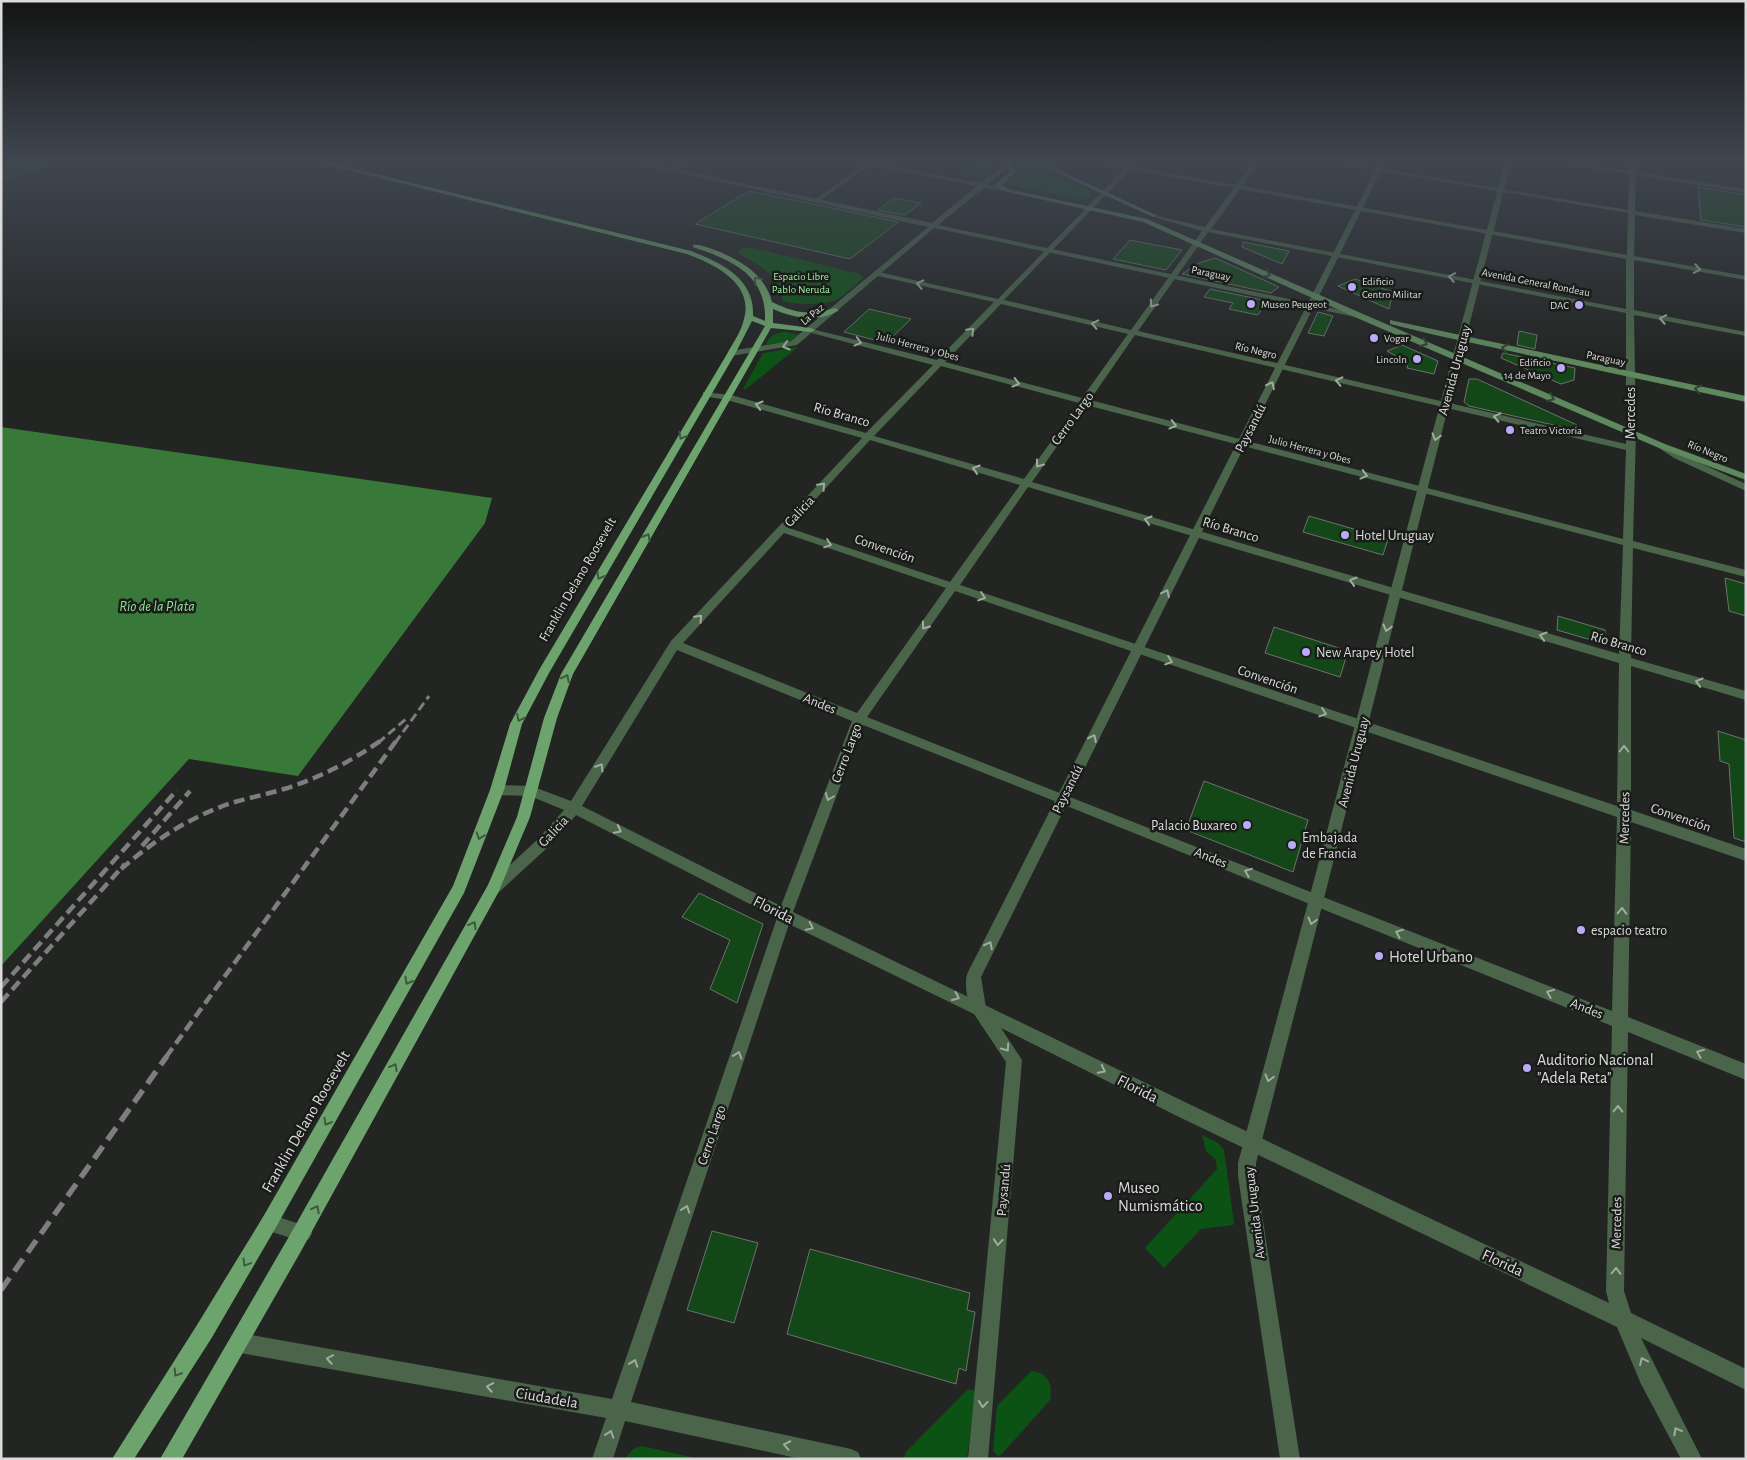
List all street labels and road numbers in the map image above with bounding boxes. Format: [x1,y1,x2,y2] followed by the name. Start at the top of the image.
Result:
[1190,264,1232,283] street label: Paraguay
[1481,267,1591,298] street label: Avenida General Rondeau
[799,301,826,327] street label: La Paz
[1436,324,1474,417] street label: Avenida Uruguay
[876,330,960,363] street label: Julio Herrera y Obes
[1234,340,1278,361] street label: Río Negro
[1585,349,1627,368] street label: Paraguay
[1624,387,1638,439] street label: Mercedes
[1049,389,1097,448] street label: Cerro Largo
[812,400,872,430] street label: Río Branco
[1233,402,1269,455] street label: Paysandú
[1268,433,1352,466] street label: Julio Herrera y Obes
[1686,438,1730,465] street label: Río Negro
[782,493,818,530] street label: Galicia
[537,515,619,644] street label: Franklin Delano Roosevelt
[1201,515,1261,545] street label: Río Branco
[853,532,917,566] street label: Convención
[1589,629,1649,659] street label: Río Branco
[1236,663,1300,697] street label: Convención
[801,691,838,717] street label: Andes
[1336,715,1372,809] street label: Avenida Uruguay
[829,722,865,785] street label: Cerro Largo
[1050,763,1086,816] street label: Paysandú
[1618,792,1632,844] street label: Mercedes
[1649,801,1713,835] street label: Convención
[536,813,572,850] street label: Galicia
[1192,845,1229,871] street label: Andes
[751,893,796,927] street label: Florida
[1568,996,1605,1022] street label: Andes
[259,1048,353,1195] street label: Franklin Delano Roosevelt
[1115,1072,1160,1106] street label: Florida
[695,1104,729,1167] street label: Cerro Largo
[995,1163,1013,1217] street label: Paysandú
[1242,1166,1268,1260] street label: Avenida Uruguay
[1610,1197,1624,1249] street label: Mercedes
[1480,1247,1526,1279] street label: Florida
[514,1385,579,1411] street label: Ciudadela

